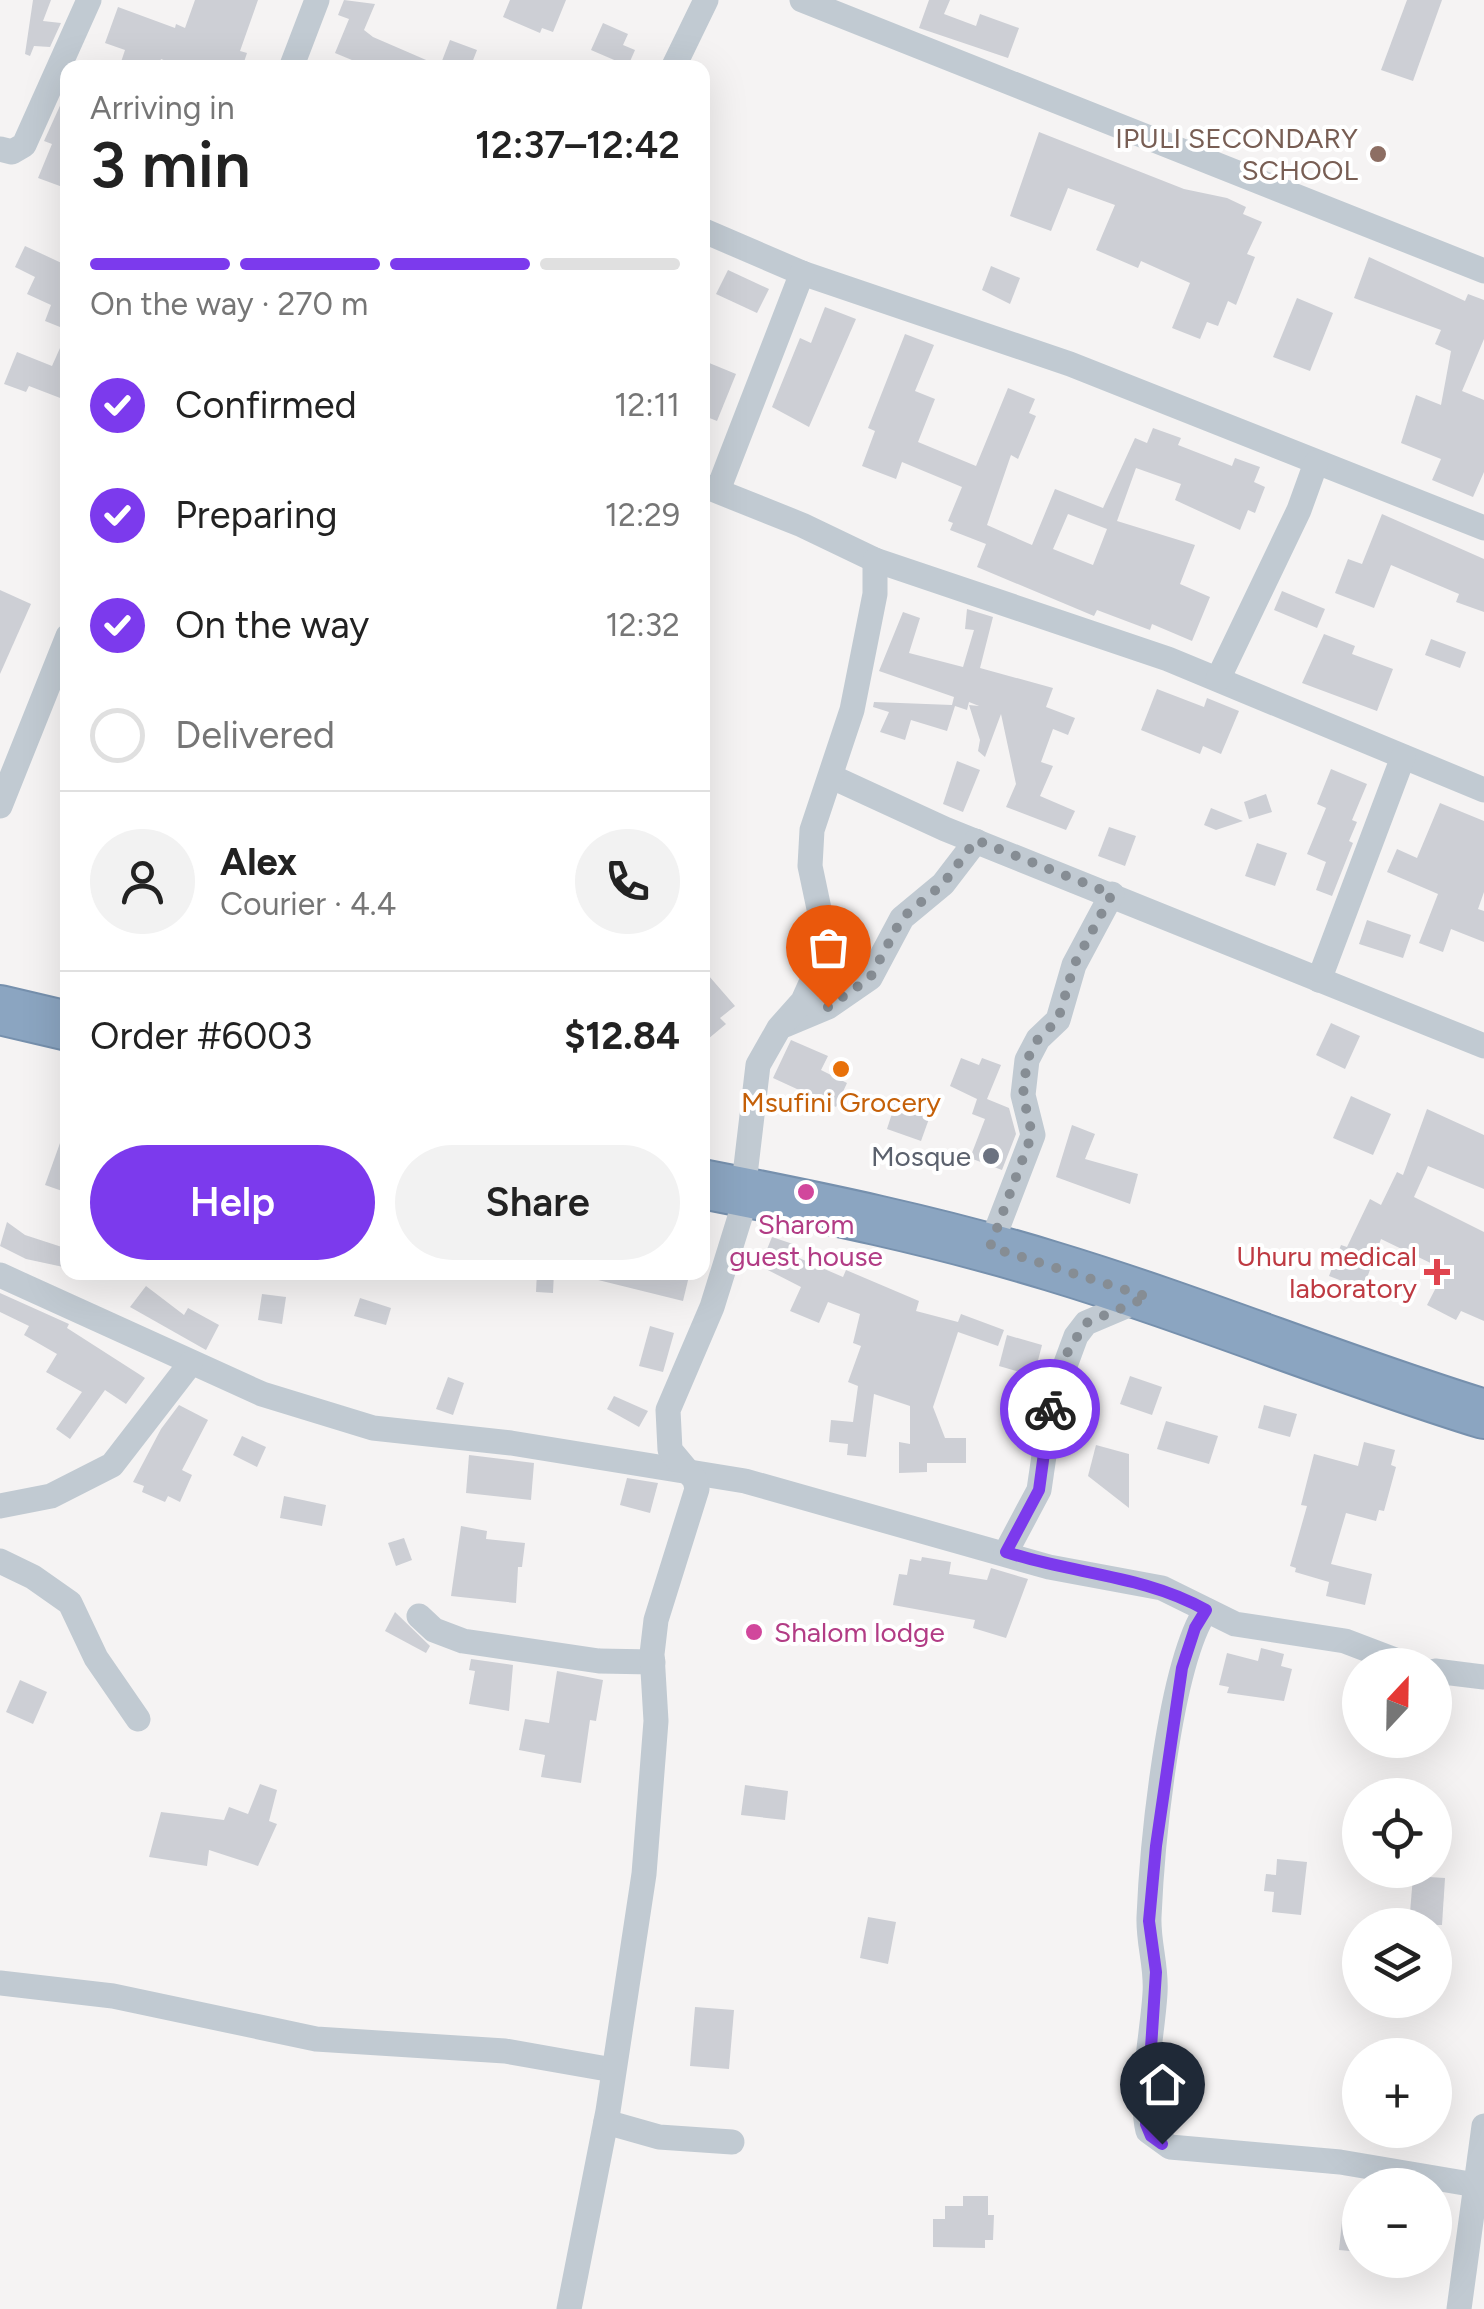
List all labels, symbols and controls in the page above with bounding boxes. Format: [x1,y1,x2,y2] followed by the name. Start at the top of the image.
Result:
[90,89,235,127] text: Arriving in
[1115,121,1358,187] place label: IPULI SECONDARY SCHOOL
[475,122,680,168] text: 12:37–12:42
[90,125,251,203] text: 3 min
[1367,143,1389,165] marker: IPULI SECONDARY SCHOOL
[90,285,368,323] text: On the way · 270 m
[90,378,145,433] icon: check
[175,382,357,428] text: Confirmed
[614,386,680,424] text: 12:11
[90,488,145,543] icon: check
[175,492,337,538] text: Preparing
[605,496,680,534] text: 12:29
[90,598,145,653] icon: check
[175,602,369,648] text: On the way
[606,606,680,644] text: 12:32
[175,712,335,758] text: Delivered
[90,829,195,934] button: person
[575,829,680,934] button: phone
[220,839,297,885] text: Alex
[220,885,396,923] text: Courier · 4.4
[786,905,871,1008] pin
[801,920,856,975] icon: bag
[90,1013,312,1059] text: Order #6003
[564,1013,680,1059] text: $12.84
[830,1058,852,1080] marker: Msufini Grocery
[741,1085,941,1119] place label: Msufini Grocery
[871,1139,971,1173] place label: Mosque
[90,1145,375,1260] button: Help
[395,1145,680,1260] button: Share
[980,1145,1002,1167] marker: Mosque
[795,1181,817,1203] marker: Sharom guest house
[729,1207,883,1273] place label: Sharom guest house
[1236,1239,1417,1305] place label: Uhuru medical laboratory
[1426,1261,1448,1283] marker: Uhuru medical laboratory
[1000,1359,1100,1459] courier
[1023,1382,1078,1437] icon: bike
[774,1615,945,1649] place label: Shalom lodge
[743,1621,765,1643] marker: Shalom lodge
[1342,1648,1452,1758] north arrow
[1342,1648,1452,2278] map controls
[1342,1778,1452,1888] button: locate
[1342,1908,1452,2018] button: layers
[1342,2038,1452,2148] button: +
[1120,2042,1205,2145] pin
[1135,2057,1190,2112] icon: home
[1342,2168,1452,2278] button: −

